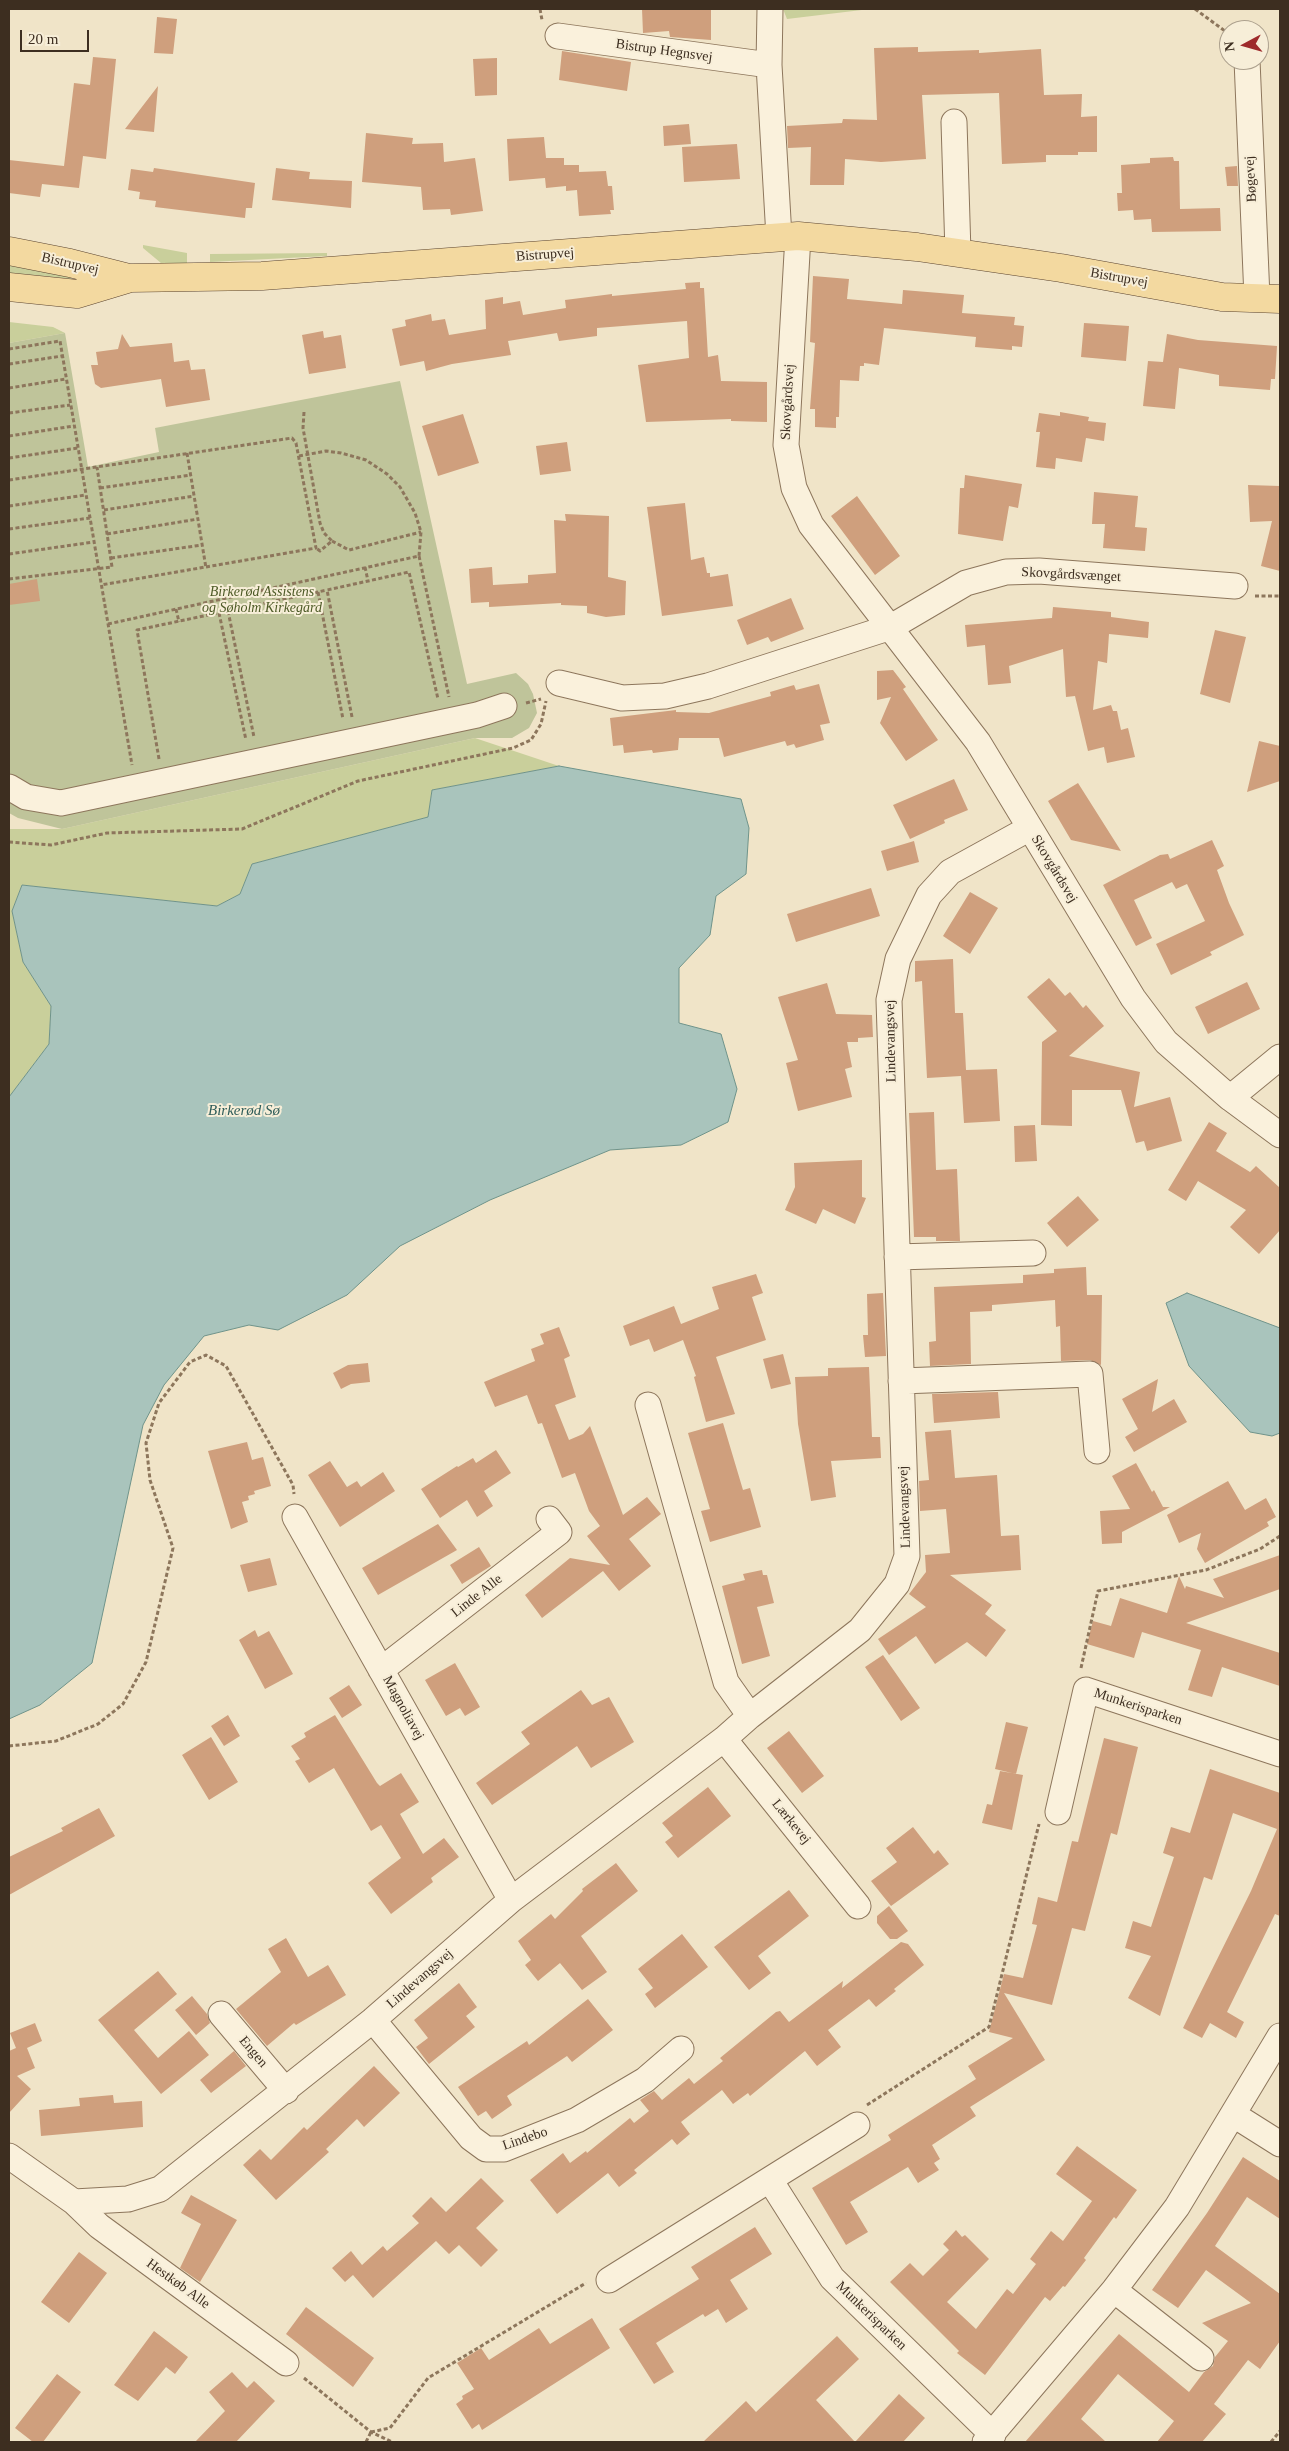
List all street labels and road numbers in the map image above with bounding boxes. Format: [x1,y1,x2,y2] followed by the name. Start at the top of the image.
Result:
[615,36,713,66] street label: Bistrup Hegnsvej
[1241,155,1261,203] street label: Bøgevej
[515,245,575,265] street label: Bistrupvej
[40,249,100,279] street label: Bistrupvej
[1089,265,1149,291] street label: Bistrupvej
[778,364,798,440] street label: Skovgårdsvej
[1021,564,1121,586] street label: Skovgårdsvænget
[1027,832,1081,906] street label: Skovgårdsvej
[882,1000,900,1082] street label: Lindevangsvej
[895,1466,915,1548] street label: Lindevangsvej
[448,1571,506,1621] street label: Linde Alle
[379,1673,427,1743] street label: Magnoliavej
[1092,1685,1184,1729] street label: Munkerisparken
[768,1796,814,1848] street label: Lærkevej
[383,1946,457,2012] street label: Lindevangsvej
[235,2033,271,2071] street label: Engen
[500,2123,550,2155] street label: Lindebo
[143,2255,213,2313] street label: Hestkøb Alle
[832,2278,910,2354] street label: Munkerisparken

